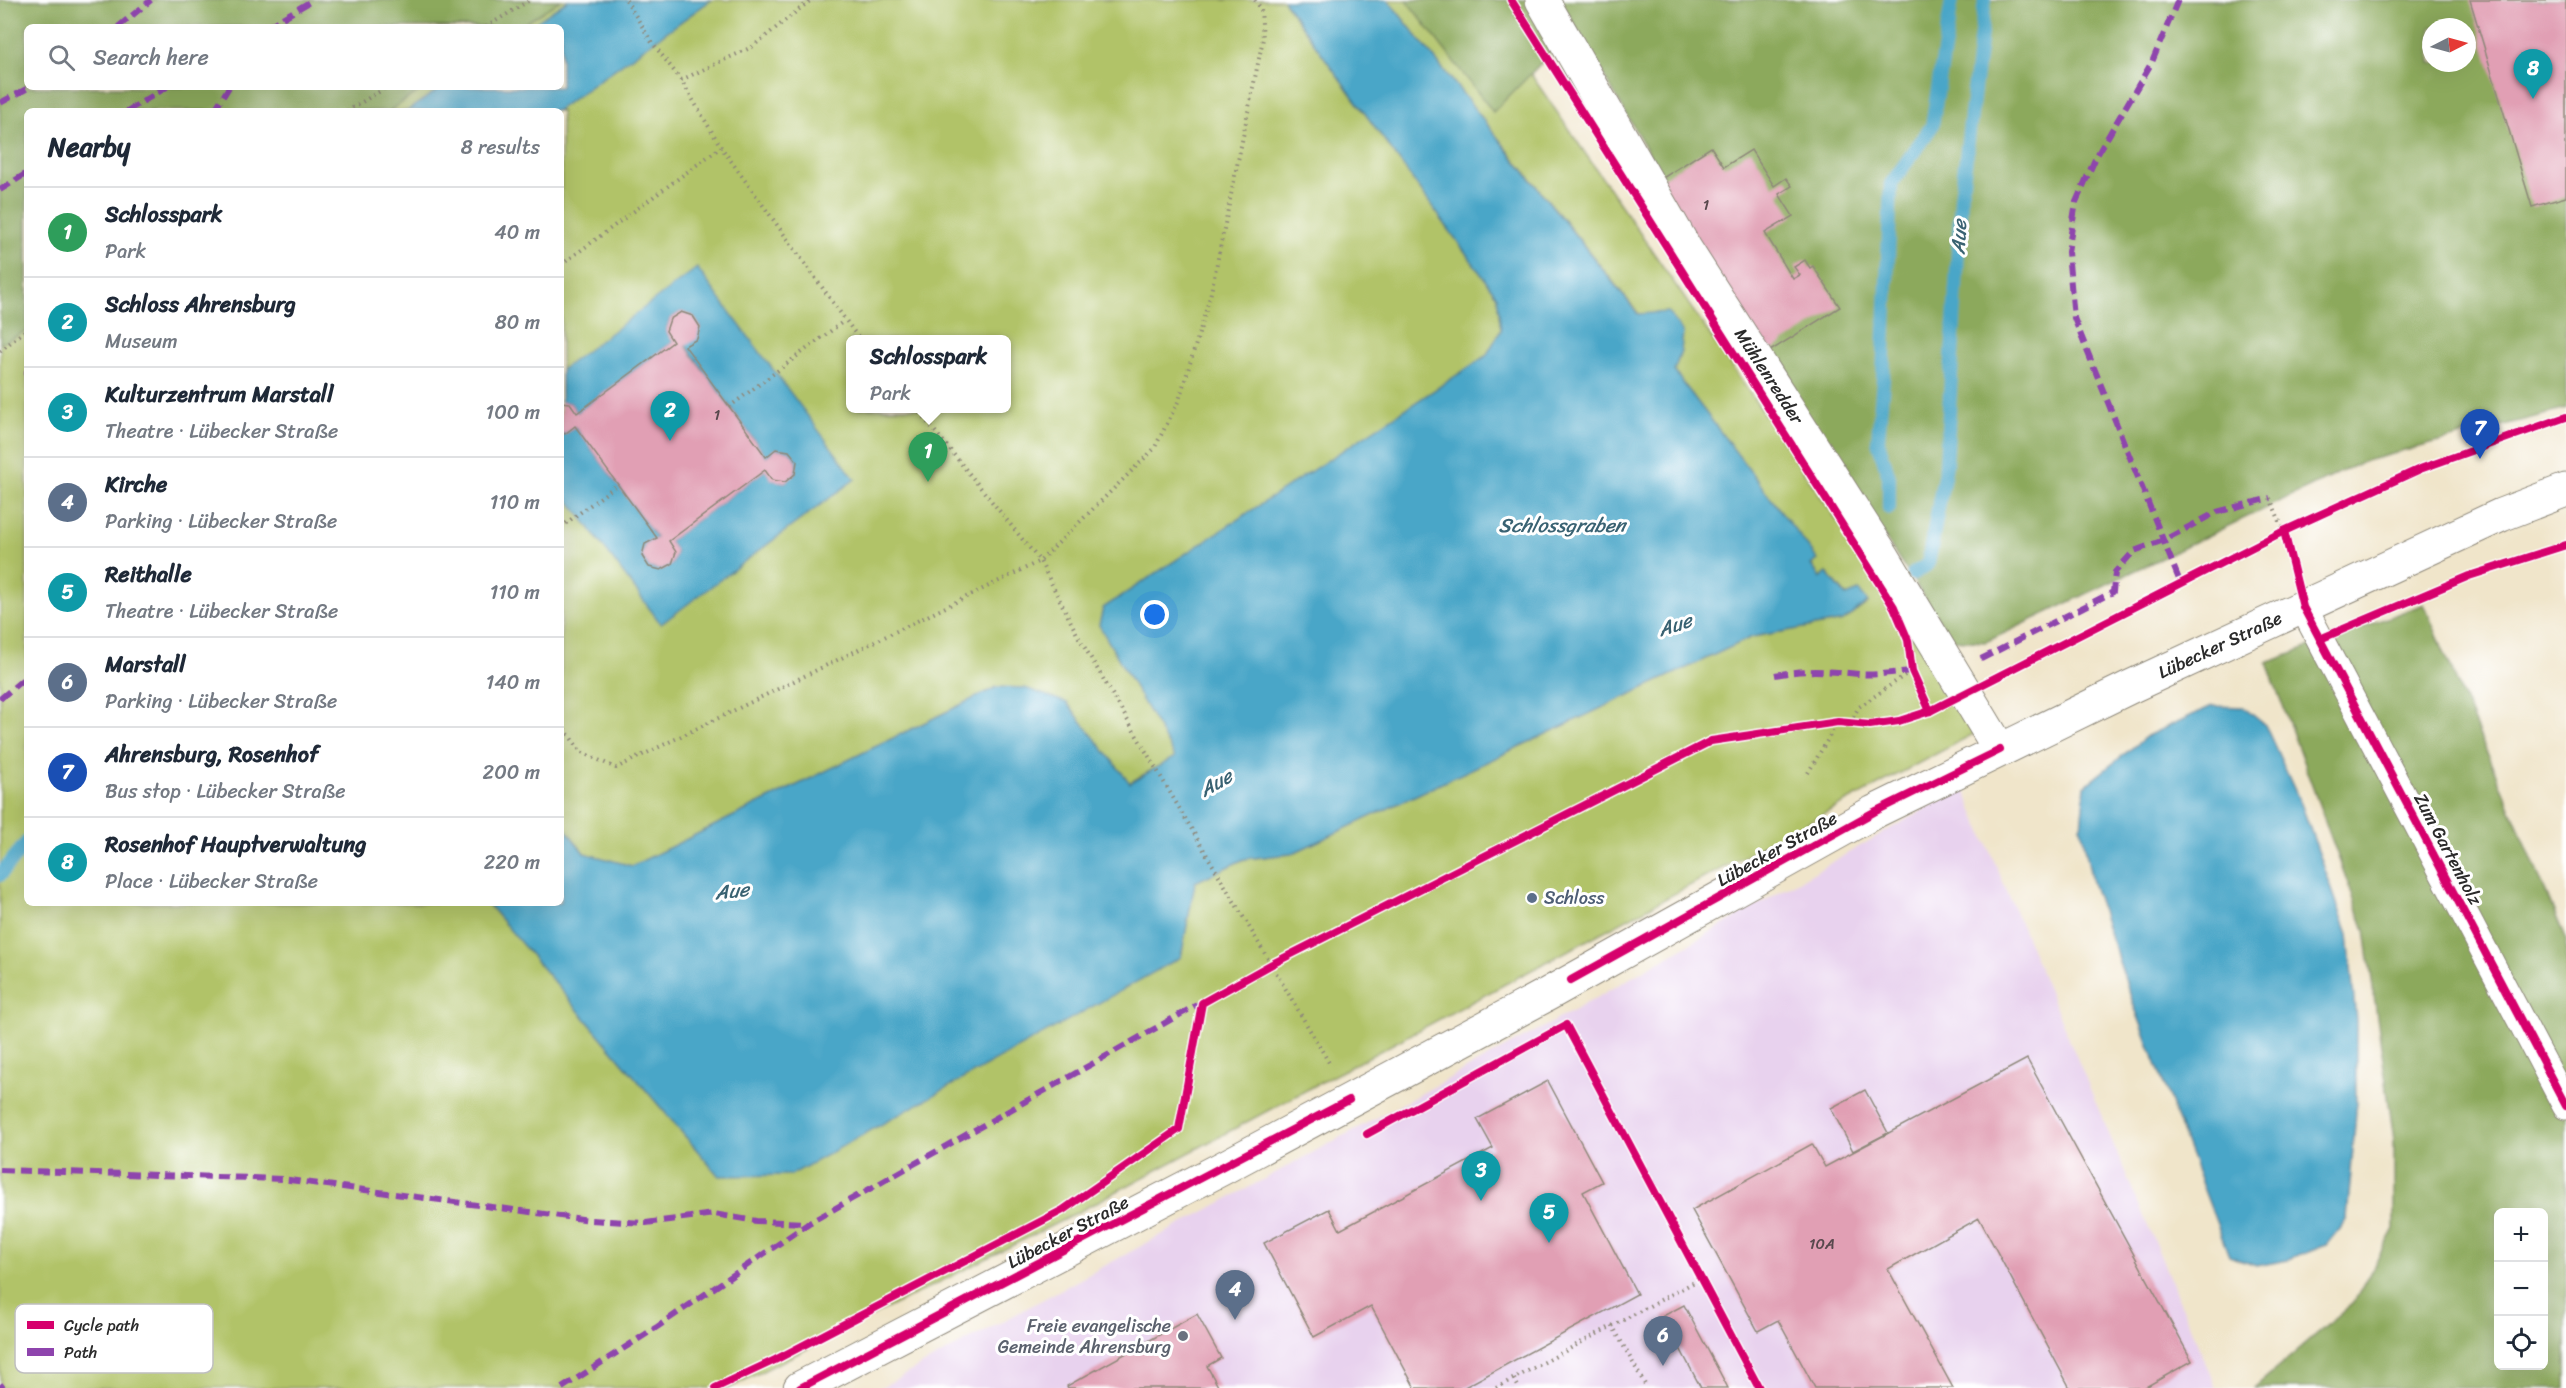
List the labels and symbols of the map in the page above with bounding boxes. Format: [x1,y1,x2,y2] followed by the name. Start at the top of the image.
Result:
[2422,18,2476,72] north arrow
[2514,50,2552,99] pin: 8
[1703,192,1709,218] house number: 1
[1941,217,1977,256] water label: Aue
[1726,321,1813,432] street label: Mühlenredder
[650,392,690,441] pin: 2
[714,402,720,428] house number: 1
[2460,410,2500,459] pin: 7
[908,432,948,482] pin: 1
[1499,508,1628,543] water label: Schlossgraben
[1140,600,1169,629] your location
[2152,602,2288,688] street label: Lübecker Straße
[1652,603,1698,647] water label: Aue
[1192,758,1241,807] water label: Aue
[2405,787,2491,911] street label: Zum Gartenholz
[1711,802,1843,896] street label: Lübecker Straße
[712,871,753,911] water label: Aue
[1544,882,1605,914] place label: Schloss
[1525,891,1539,905] marker: Schloss
[1462,1152,1500,1201] pin: 3
[1001,1186,1135,1278] street label: Lübecker Straße
[1530,1194,1568,1243] pin: 5
[1809,1231,1835,1257] house number: 10A
[1216,1270,1254,1320] pin: 4
[15,1304,213,1373] legend
[998,1310,1171,1363] place label: Freie evangelische Gemeinde Ahrensburg
[64,1311,139,1340] text: Cycle path
[1644,1316,1682,1366] pin: 6
[1176,1329,1190,1343] marker: Freie evangelische Gemeinde Ahrensburg
[64,1338,97,1367] text: Path

